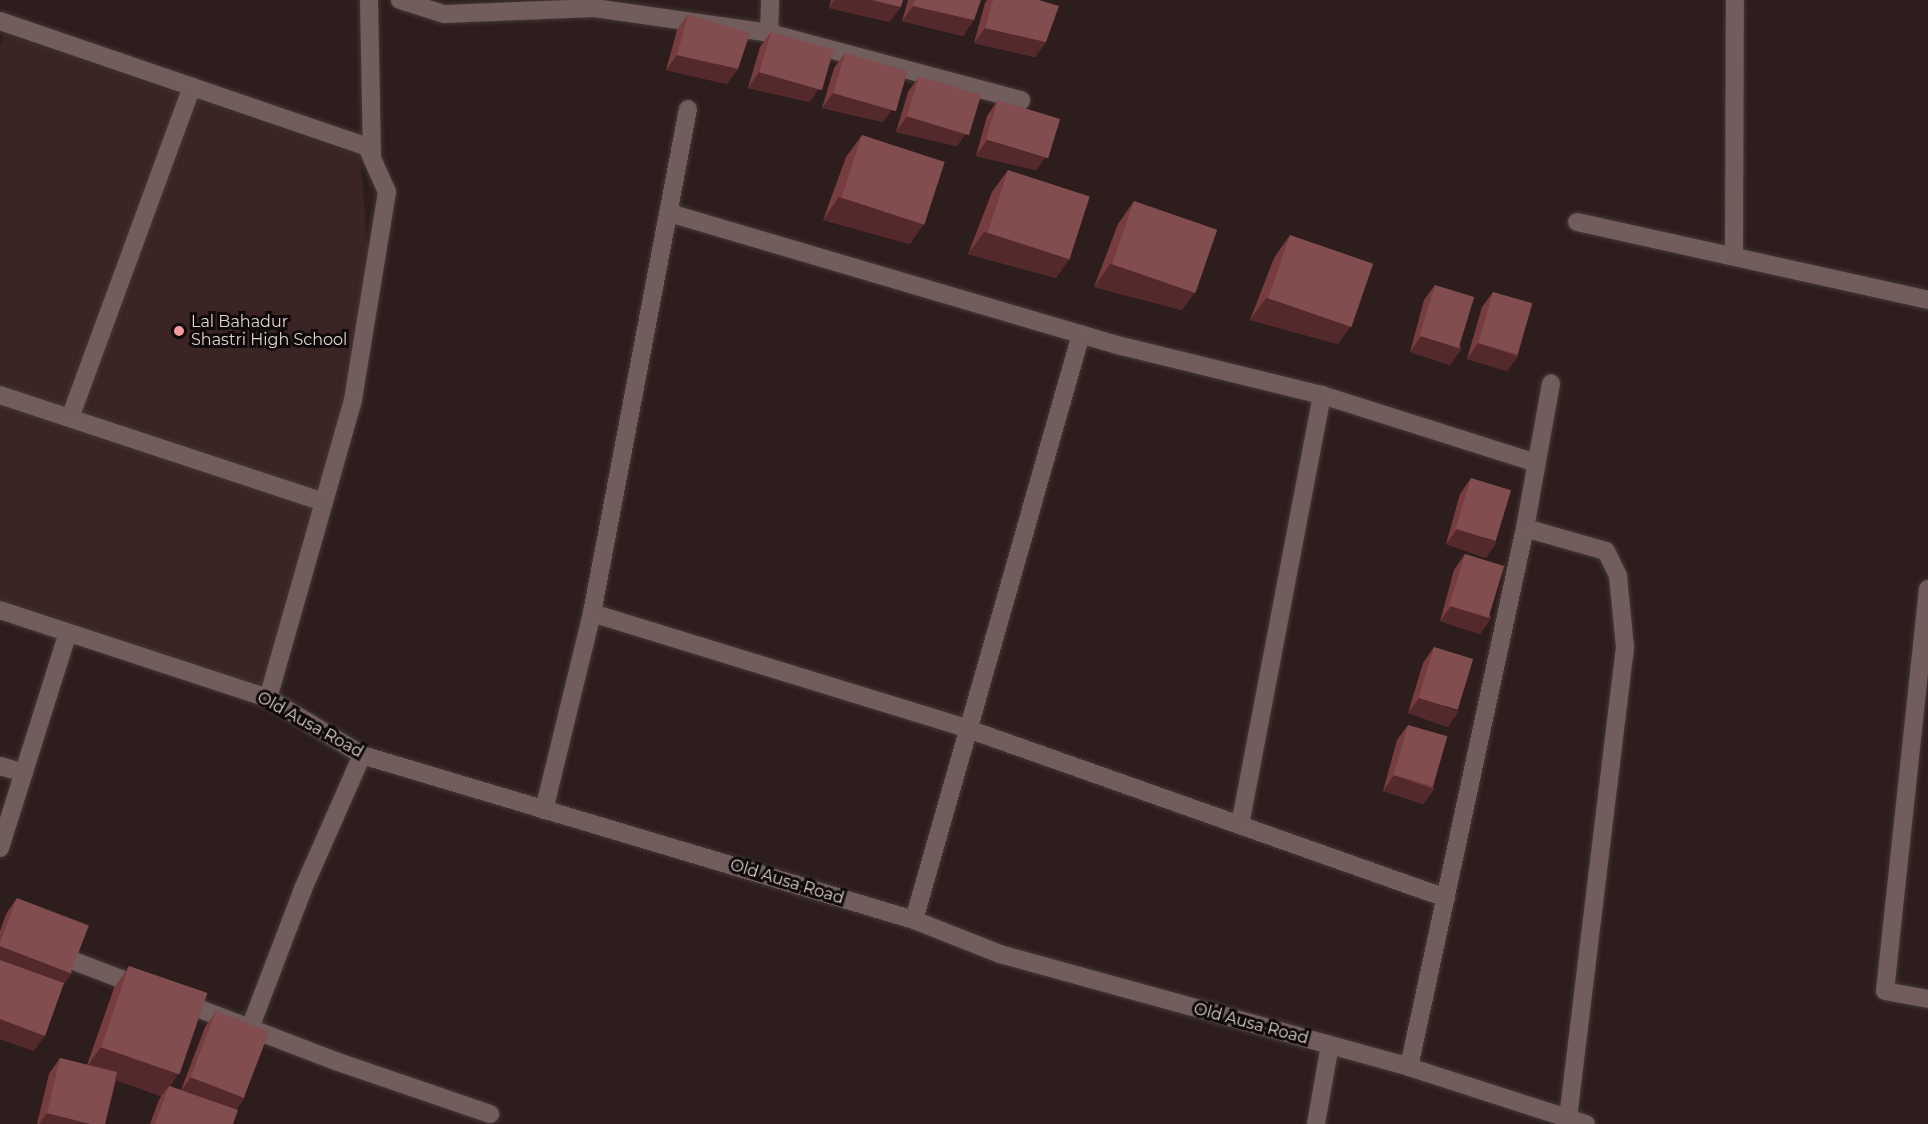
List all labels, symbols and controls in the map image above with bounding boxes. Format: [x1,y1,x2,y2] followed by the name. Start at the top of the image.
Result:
[191,312,347,350] place label: Lal Bahadur Shastri High School
[172,324,186,338] marker: Lal Bahadur Shastri High School
[254,688,366,762] street label: Old Ausa Road
[728,856,846,908] street label: Old Ausa Road
[1191,999,1311,1049] street label: Old Ausa Road

